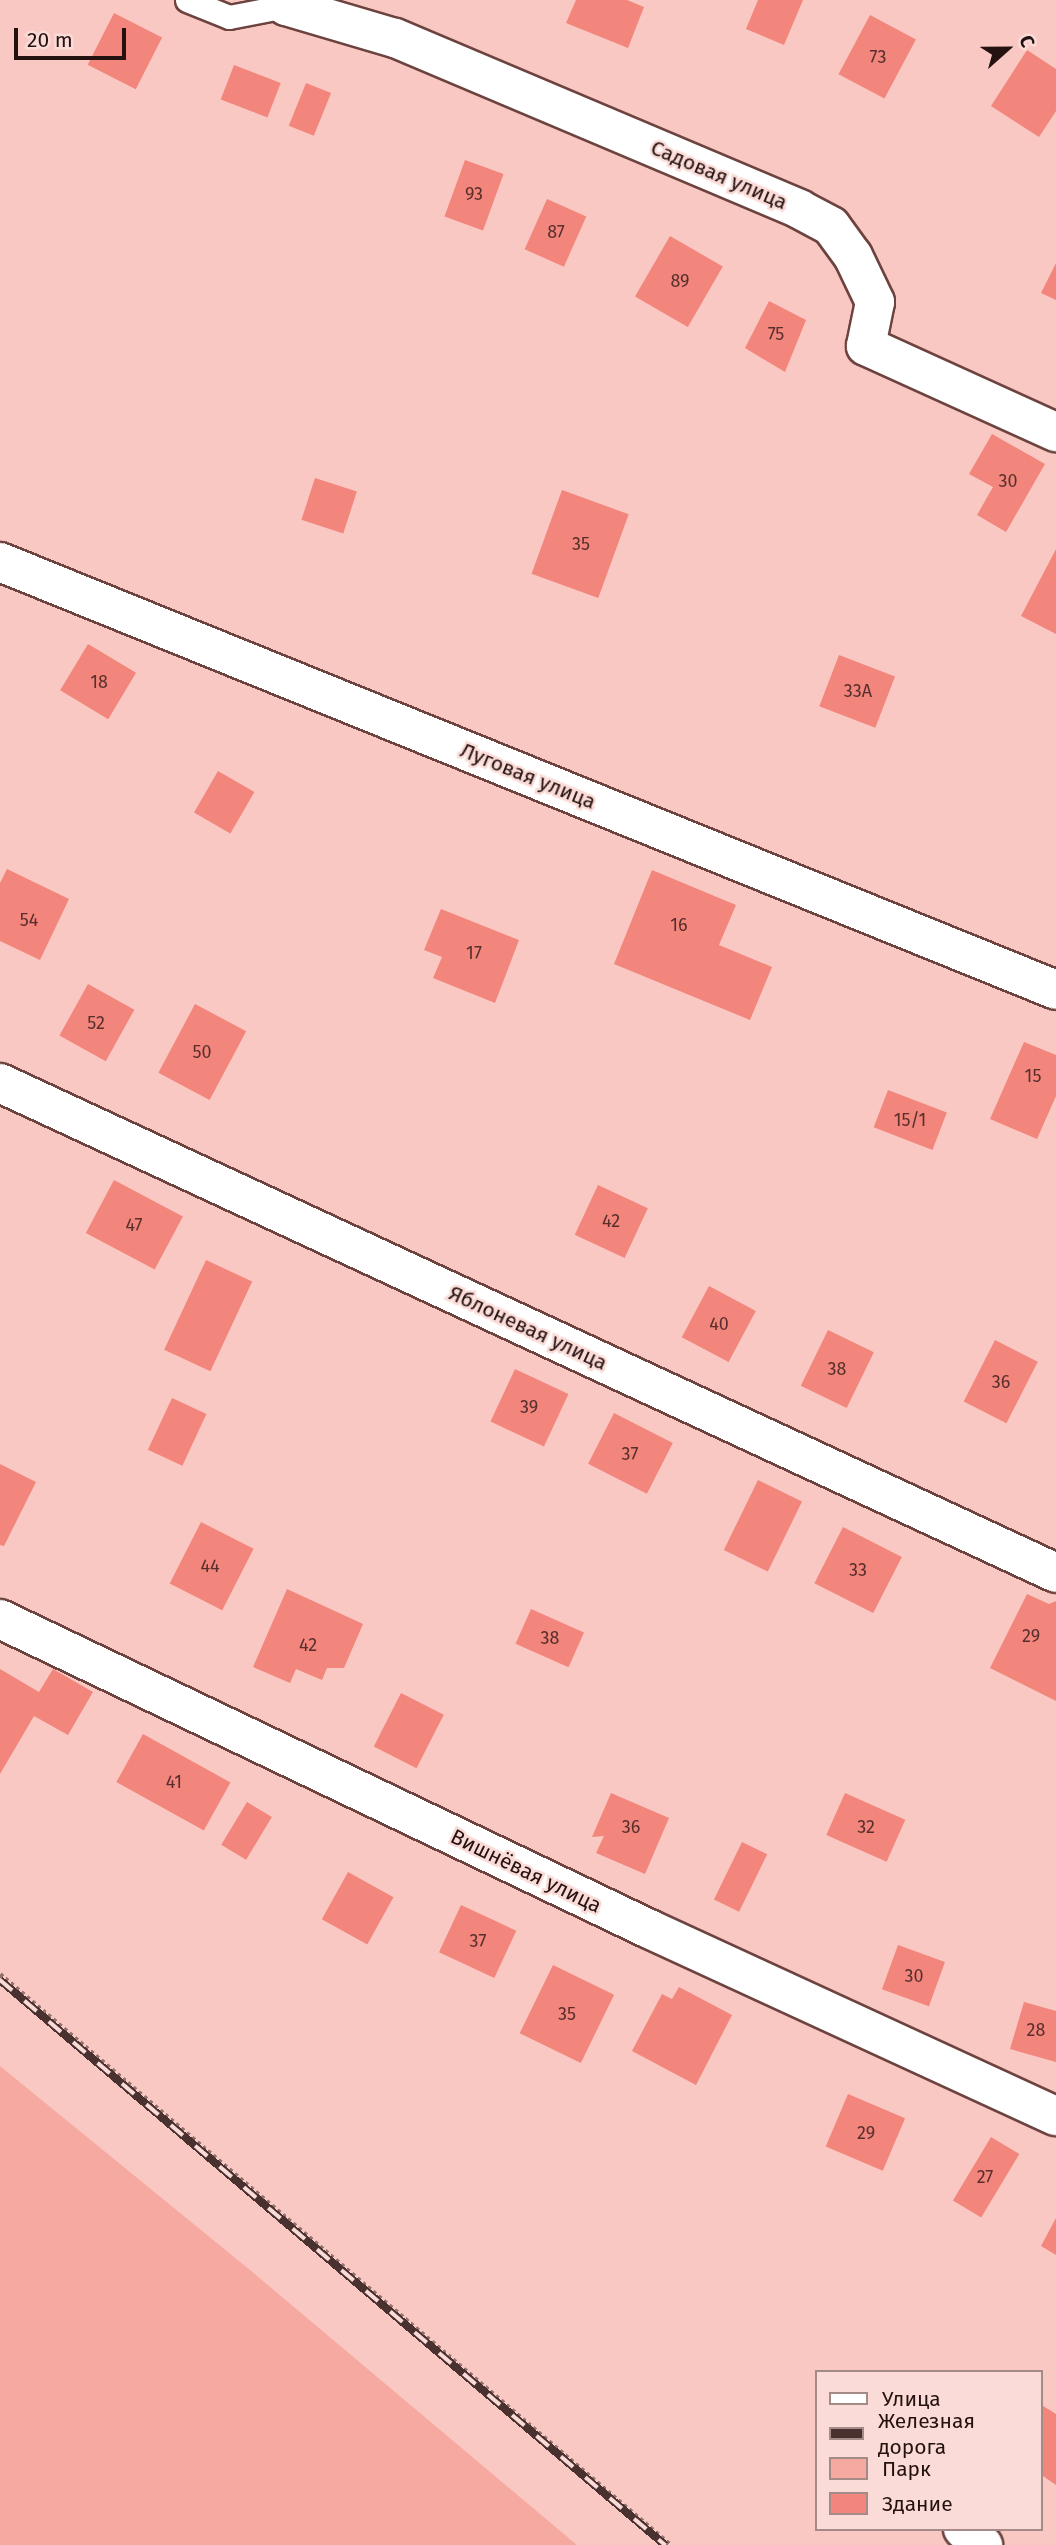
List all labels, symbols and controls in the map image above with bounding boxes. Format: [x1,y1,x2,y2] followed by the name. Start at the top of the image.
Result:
[18,14,130,58] scale bar
[972,14,1042,84] north arrow
[27,27,73,53] text: 20 m
[1014,32,1040,51] text: С
[870,46,886,68] house number: 73
[647,135,791,215] street label: Садовая улица
[465,183,483,205] house number: 93
[547,221,565,243] house number: 87
[670,270,690,292] house number: 89
[768,323,784,345] house number: 75
[998,470,1018,492] house number: 30
[572,533,590,555] house number: 35
[90,671,108,693] house number: 18
[844,680,872,702] house number: 33А
[457,737,599,815] street label: Луговая улица
[20,909,38,931] house number: 54
[670,914,688,936] house number: 16
[466,942,482,964] house number: 17
[87,1012,105,1034] house number: 52
[192,1041,212,1063] house number: 50
[1025,1065,1041,1087] house number: 15
[894,1109,926,1131] house number: 15/1
[602,1210,620,1232] house number: 42
[125,1214,143,1236] house number: 47
[445,1280,611,1376] street label: Яблоневая улица
[709,1313,729,1335] house number: 40
[828,1358,846,1380] house number: 38
[992,1371,1010,1393] house number: 36
[520,1396,538,1418] house number: 39
[622,1443,638,1465] house number: 37
[200,1555,220,1577] house number: 44
[849,1559,867,1581] house number: 33
[1022,1625,1040,1647] house number: 29
[541,1627,559,1649] house number: 38
[299,1634,317,1656] house number: 42
[166,1771,182,1793] house number: 41
[622,1816,640,1838] house number: 36
[857,1816,875,1838] house number: 32
[446,1824,606,1918] street label: Вишнёвая улица
[470,1930,486,1952] house number: 37
[904,1965,924,1987] house number: 30
[558,2003,576,2025] house number: 35
[1027,2019,1045,2041] house number: 28
[857,2122,875,2144] house number: 29
[977,2166,993,2188] house number: 27
[814,2370,1042,2531] legend
[882,2386,941,2412] text: Улица
[878,2408,975,2460] text: Железная дорога
[882,2456,931,2482] text: Парк
[882,2491,953,2517] text: Здание

